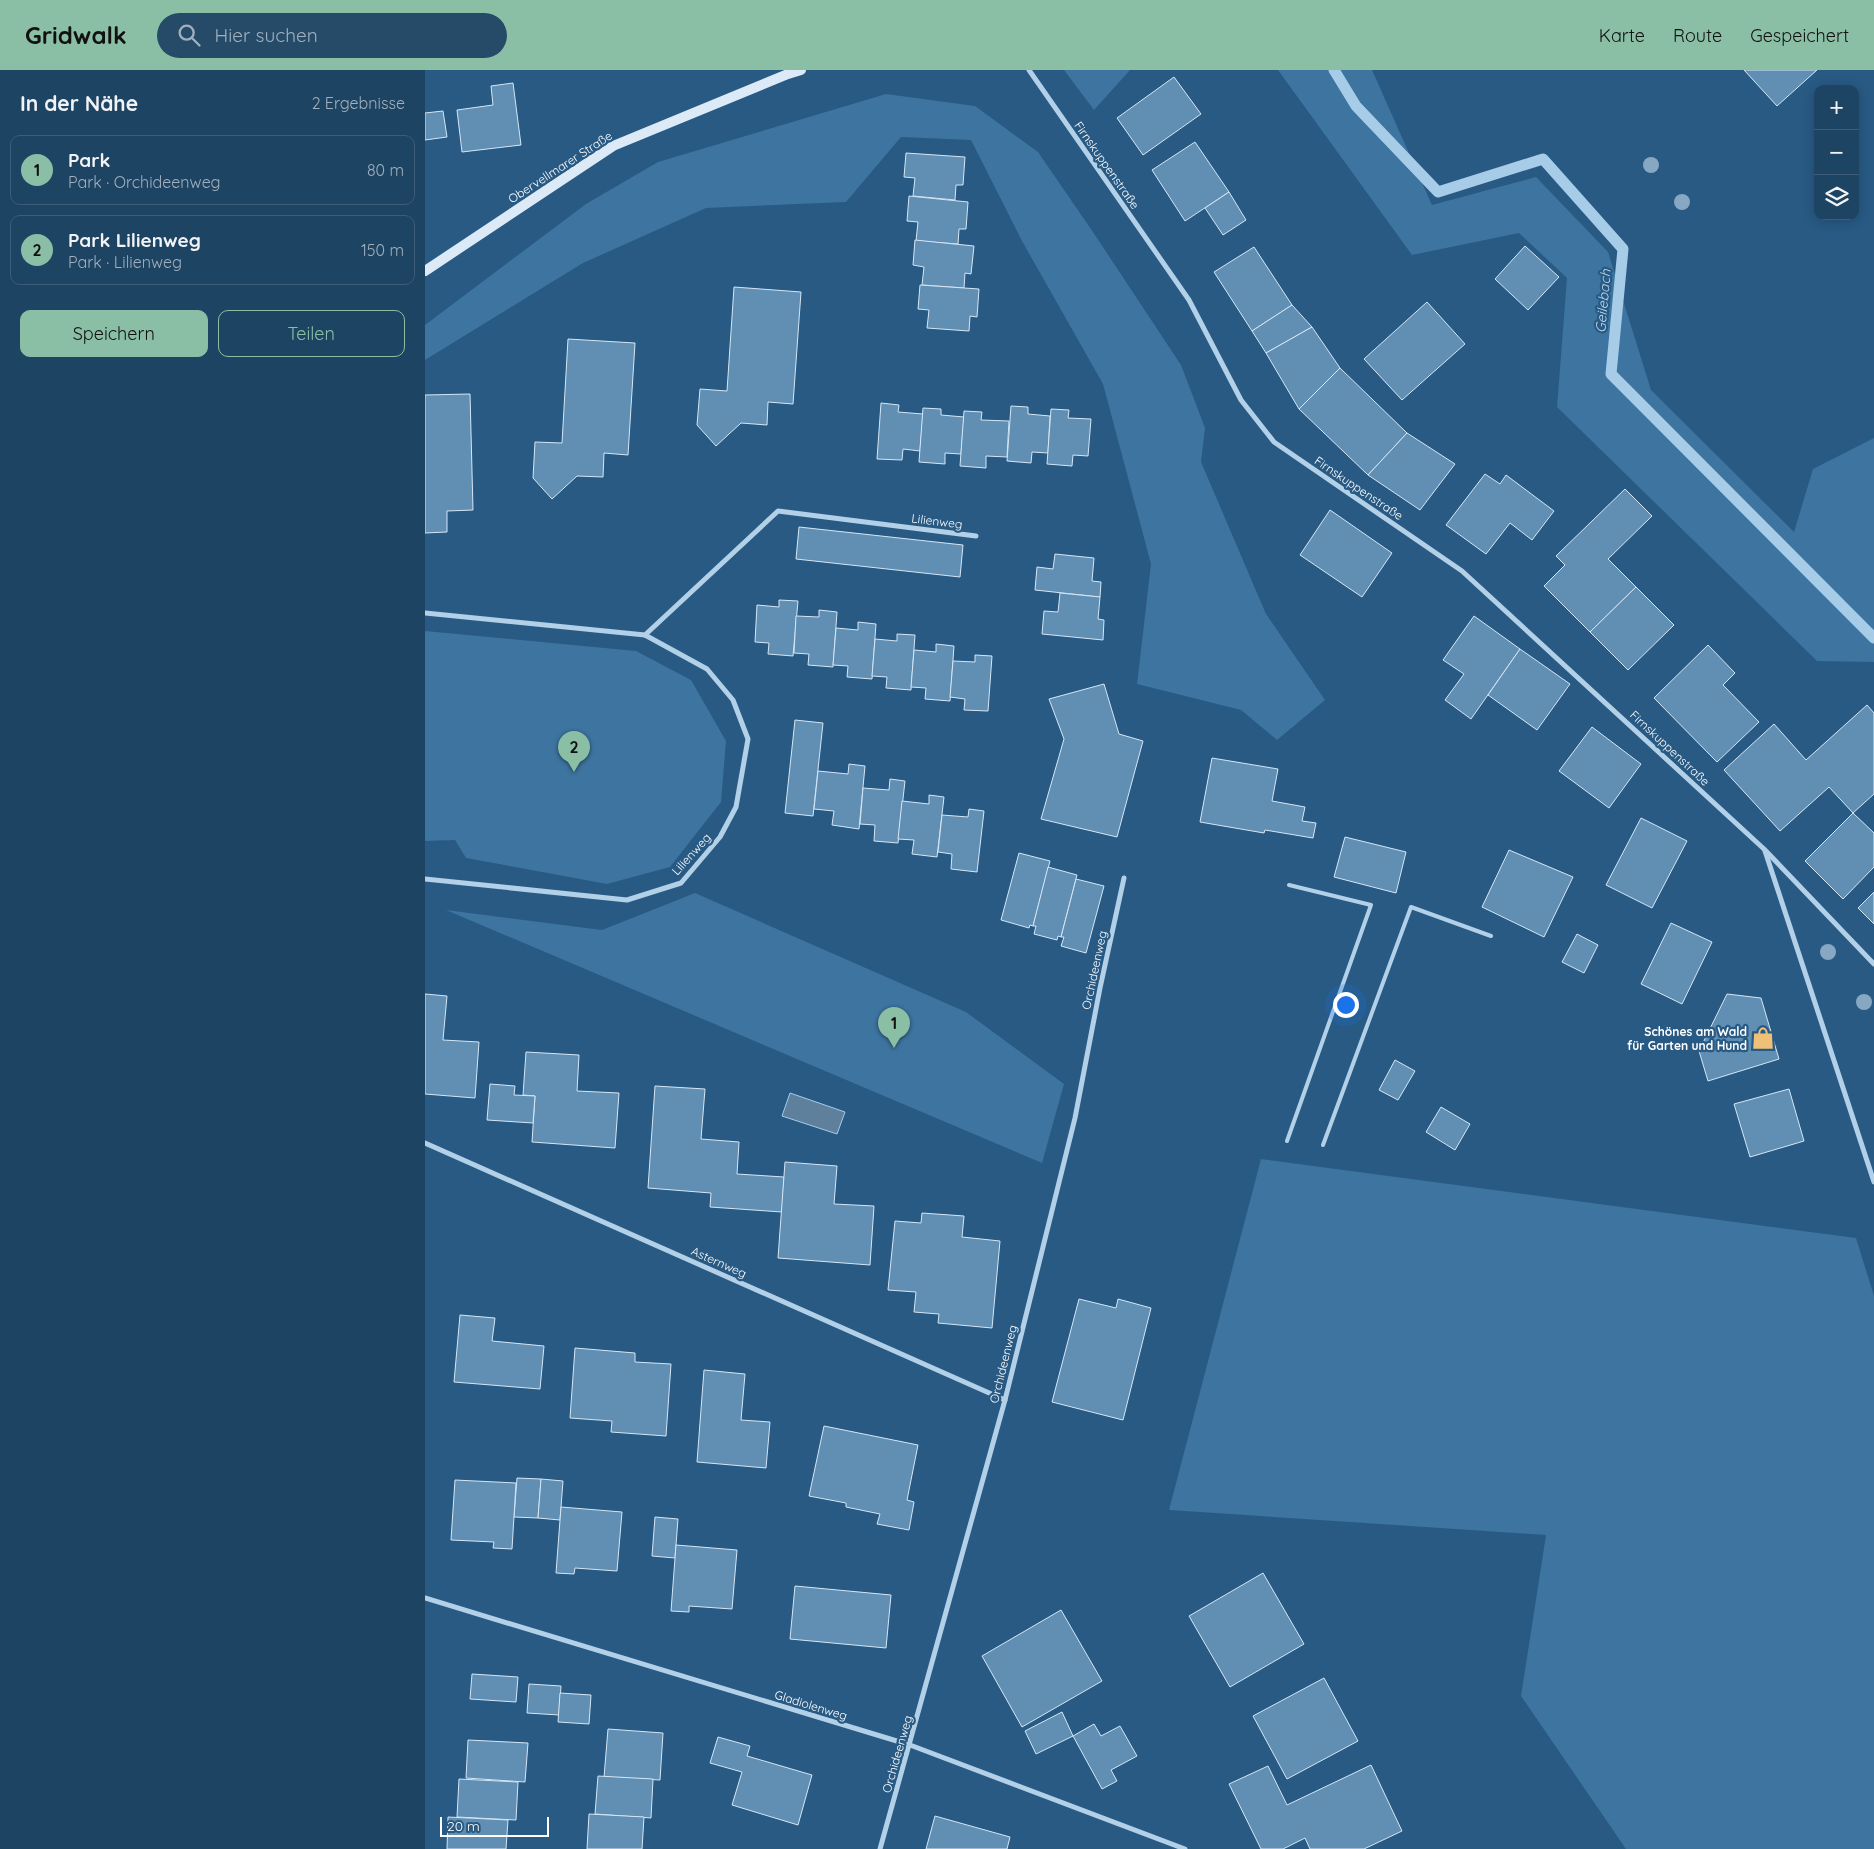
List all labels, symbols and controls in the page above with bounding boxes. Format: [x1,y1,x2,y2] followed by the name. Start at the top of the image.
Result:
[157,13,507,58] search box
[25,20,127,50] text: Gridwalk
[175,21,203,49] icon: search
[215,23,318,47] text: Hier suchen
[1599,24,1645,47] text: Karte
[1673,24,1722,47] text: Route
[1750,24,1849,47] text: Gespeichert
[1814,85,1859,220] map controls
[1814,85,1859,130] button: +
[20,90,138,116] text: In der Nähe
[312,93,405,113] text: 2 Ergebnisse
[1071,118,1143,212] street label: Firnskuppenstraße
[505,128,615,206] street label: Obervellmarer Straße
[1814,130,1859,175] button: −
[68,148,110,172] text: Park
[34,160,40,180] text: 1
[367,160,404,180] text: 80 m
[68,172,221,192] text: Park · Orchideenweg
[1814,175,1859,220] button: layers
[68,228,201,252] text: Park Lilienweg
[32,240,42,260] text: 2
[361,240,404,260] text: 150 m
[68,252,182,272] text: Park · Lilienweg
[1591,267,1615,334] water label: Geilebach
[20,310,208,357] button: Speichern
[218,310,405,357] button: Teilen
[1312,453,1406,523] street label: Firnskuppenstraße
[911,510,963,532] street label: Lilienweg
[1627,707,1713,789] street label: Firnskuppenstraße
[558,731,590,772] pin: 2
[668,830,714,878] street label: Lilienweg
[1078,929,1110,1011] street label: Orchideenweg
[1333,992,1359,1018] your location
[878,1007,910,1048] pin: 1
[1627,1024,1747,1053] place label: Schönes am Wald für Garten und Hund
[1750,1025,1776,1051] shop icon: Schönes am Wald für Garten und Hund
[689,1243,749,1281] street label: Asternweg
[986,1323,1020,1405] street label: Orchideenweg
[773,1687,849,1723] street label: Gladiolenweg
[879,1713,915,1795] street label: Orchideenweg
[440,1814,549,1837] scale bar
[447,1817,480,1835] text: 20 m

